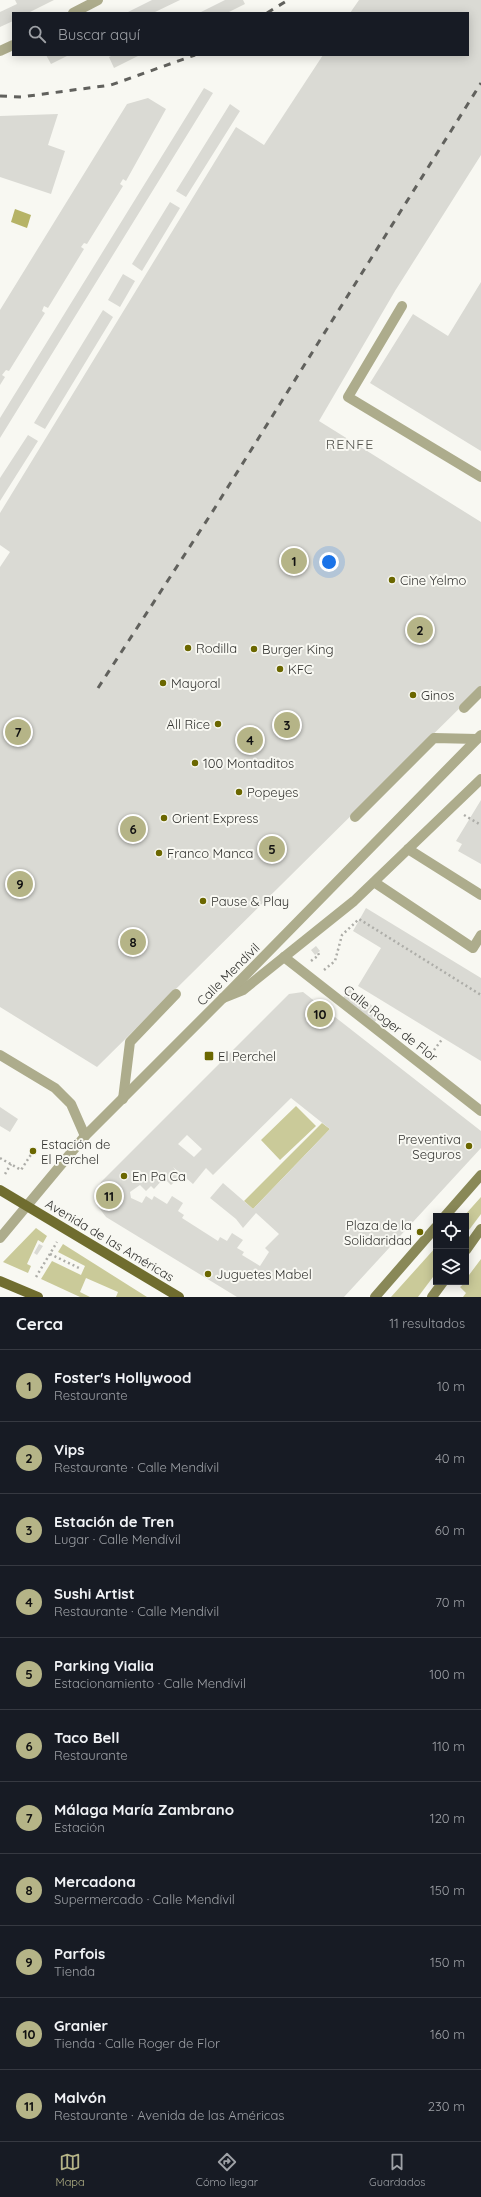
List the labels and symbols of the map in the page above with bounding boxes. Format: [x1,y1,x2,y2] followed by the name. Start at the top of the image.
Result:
[326,435,374,453] district label: RENFE
[281,546,307,576] pin: 1
[319,552,339,572] your location
[400,572,467,588] place label: Cine Yelmo
[387,575,397,585] marker: Cine Yelmo
[407,615,433,645] pin: 2
[196,640,237,656] place label: Rodilla
[262,641,334,657] place label: Burger King
[183,643,193,653] marker: Rodilla
[249,644,259,654] marker: Burger King
[288,661,313,677] place label: KFC
[275,664,285,674] marker: KFC
[171,675,221,691] place label: Mayoral
[158,678,168,688] marker: Mayoral
[421,687,454,703] place label: Ginos
[408,690,418,700] marker: Ginos
[274,710,300,740] pin: 3
[166,716,210,732] place label: All Rice
[5,717,31,747] pin: 7
[213,719,223,729] marker: All Rice
[237,725,263,755] pin: 4
[203,755,294,771] place label: 100 Montaditos
[190,758,200,768] marker: 100 Montaditos
[247,784,298,800] place label: Popeyes
[234,787,244,797] marker: Popeyes
[172,810,258,826] place label: Orient Express
[159,813,169,823] marker: Orient Express
[120,814,146,844] pin: 6
[259,834,285,864] pin: 5
[167,845,253,861] place label: Franco Manca
[154,848,164,858] marker: Franco Manca
[7,869,33,899] pin: 9
[211,893,289,909] place label: Pause & Play
[198,896,208,906] marker: Pause & Play
[120,927,146,957] pin: 8
[193,939,263,1009] street label: Calle Mendívil
[341,981,441,1065] street label: Calle Roger de Flor
[307,999,333,1029] pin: 10
[218,1048,276,1064] place label: El Perchel
[203,1050,215,1062] marker: El Perchel
[398,1131,461,1162] place label: Preventiva Seguros
[41,1136,110,1167] place label: Estación de El Perchel
[464,1141,474,1151] marker: Preventiva Seguros
[28,1146,38,1156] marker: Estación de El Perchel
[132,1168,186,1184] place label: En Pa Ca
[119,1171,129,1181] marker: En Pa Ca
[96,1181,122,1211] pin: 11
[43,1195,177,1285] street label: Avenida de las Américas
[344,1217,412,1248] place label: Plaza de la Solidaridad
[415,1227,425,1237] marker: Plaza de la Solidaridad
[216,1266,312,1282] place label: Juguetes Mabel
[203,1269,213,1279] marker: Juguetes Mabel

